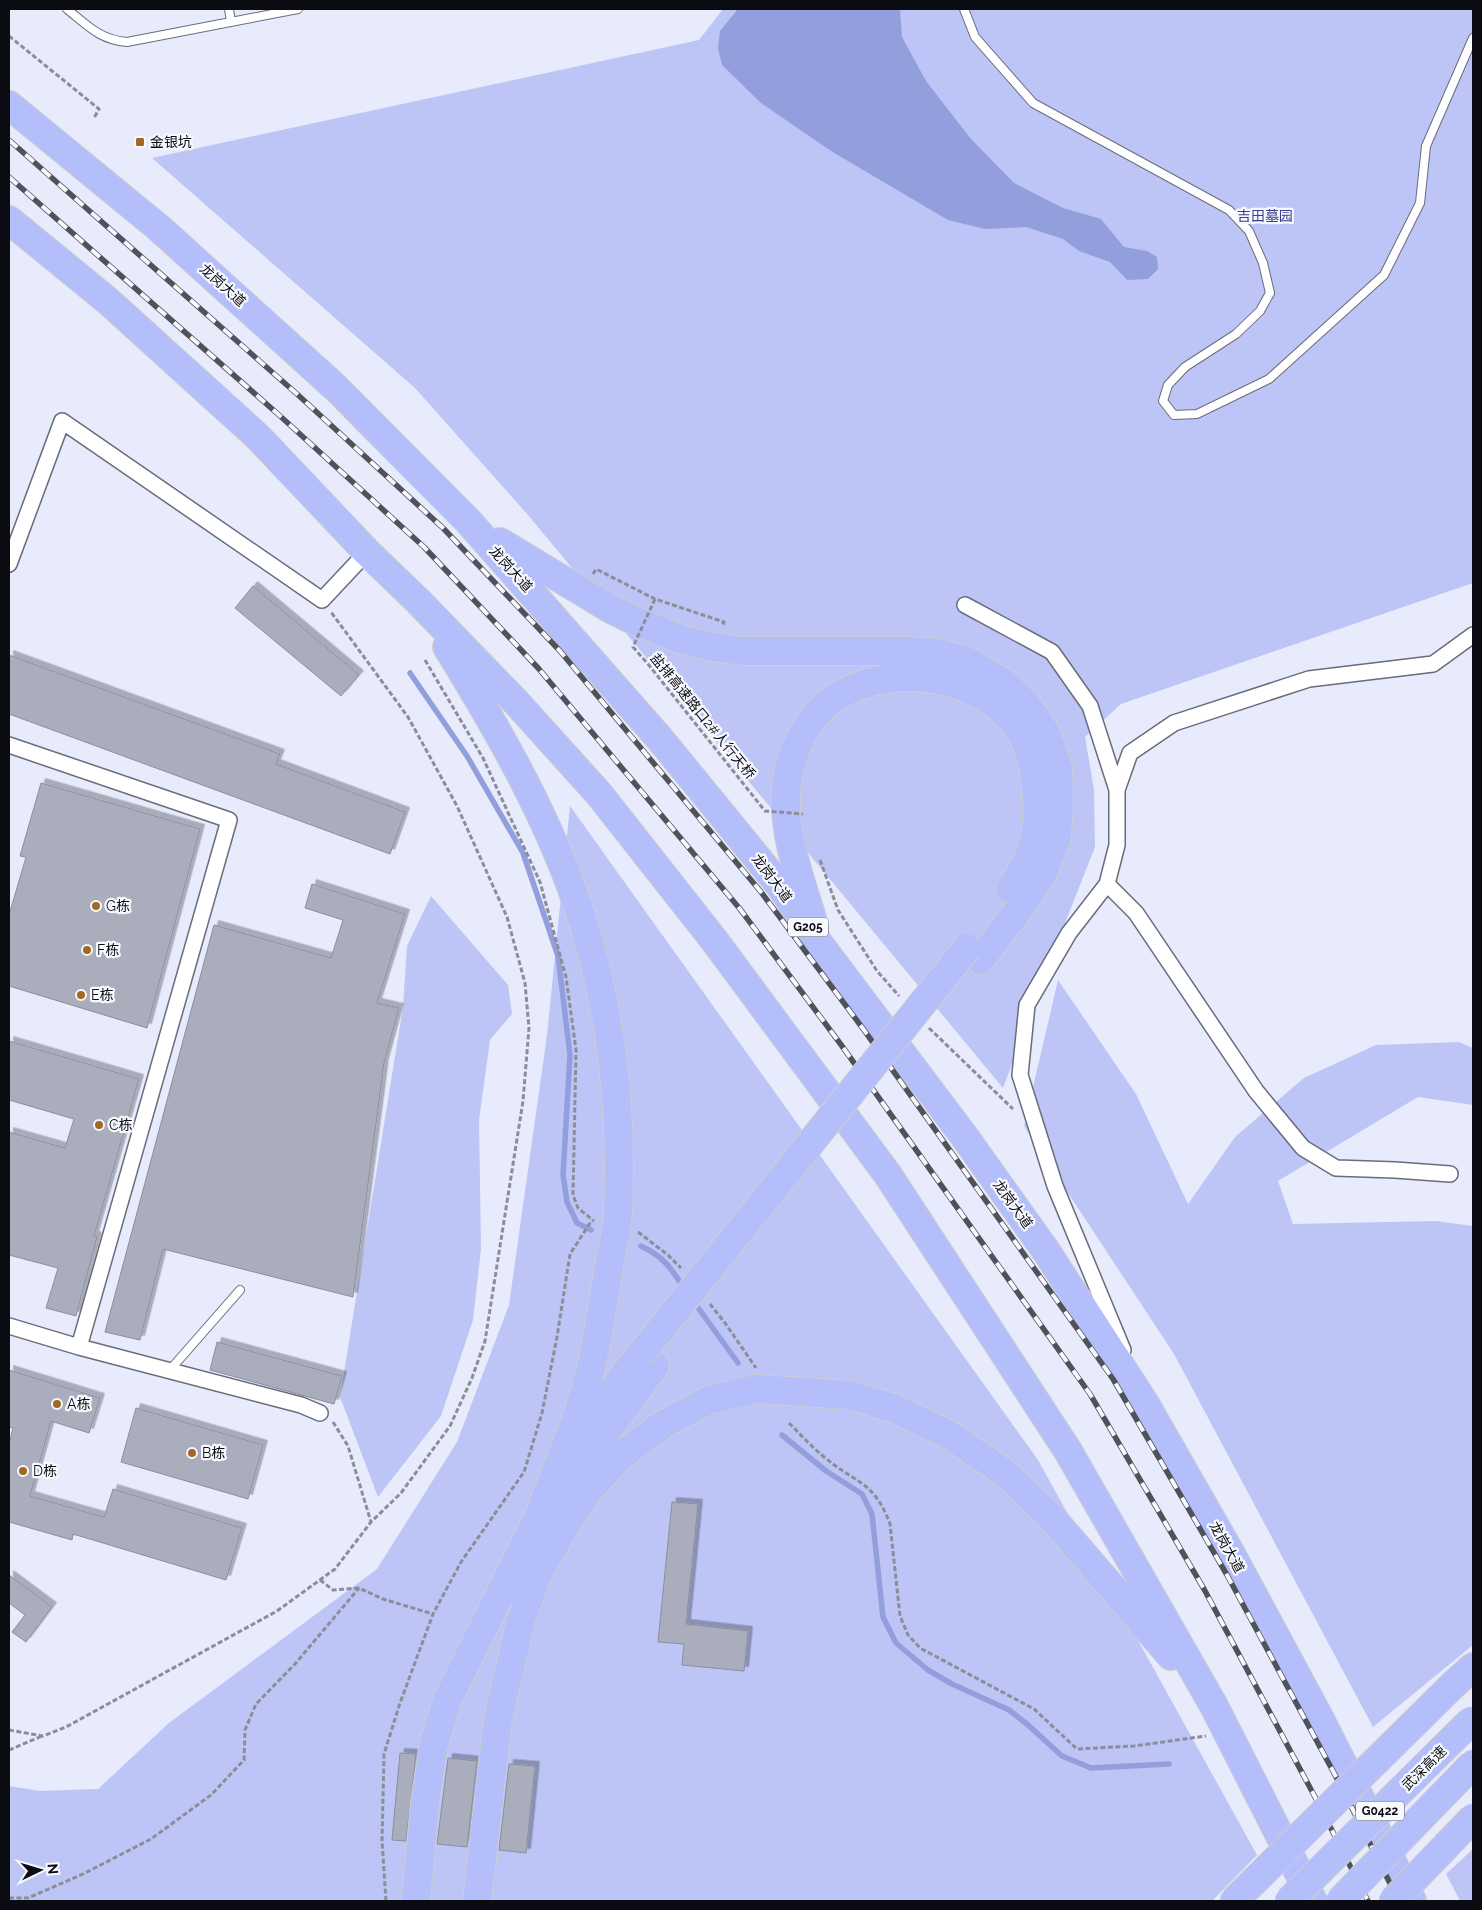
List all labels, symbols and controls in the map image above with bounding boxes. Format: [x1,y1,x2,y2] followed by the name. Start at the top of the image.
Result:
[150,134,192,150] place label: 金银坑
[134,136,146,148] marker: 金银坑
[1237,208,1293,224] park label: 吉田墓园
[197,260,249,310] street label: 龙岗大道
[486,543,536,595] street label: 龙岗大道
[647,650,759,782] street label: 盐排高速路口2#人行天桥
[749,851,795,905] street label: 龙岗大道
[106,898,130,914] place label: G栋
[90,900,102,912] marker: G栋
[788,918,828,936] road number: G205
[97,942,119,958] place label: F栋
[81,944,93,956] marker: F栋
[91,987,114,1003] place label: E栋
[75,989,87,1001] marker: E栋
[109,1117,133,1133] place label: C栋
[93,1119,105,1131] marker: C栋
[990,1177,1036,1231] street label: 龙岗大道
[67,1396,90,1412] place label: A栋
[51,1398,63,1410] marker: A栋
[202,1445,225,1461] place label: B栋
[186,1447,198,1459] marker: B栋
[33,1463,57,1479] place label: D栋
[17,1465,29,1477] marker: D栋
[1206,1519,1248,1575] street label: 龙岗大道
[1399,1743,1449,1793] street label: 武深高速
[1356,1802,1404,1820] road number: G0422
[15,1845,65,1895] north arrow
[45,1863,61,1875] text: N

